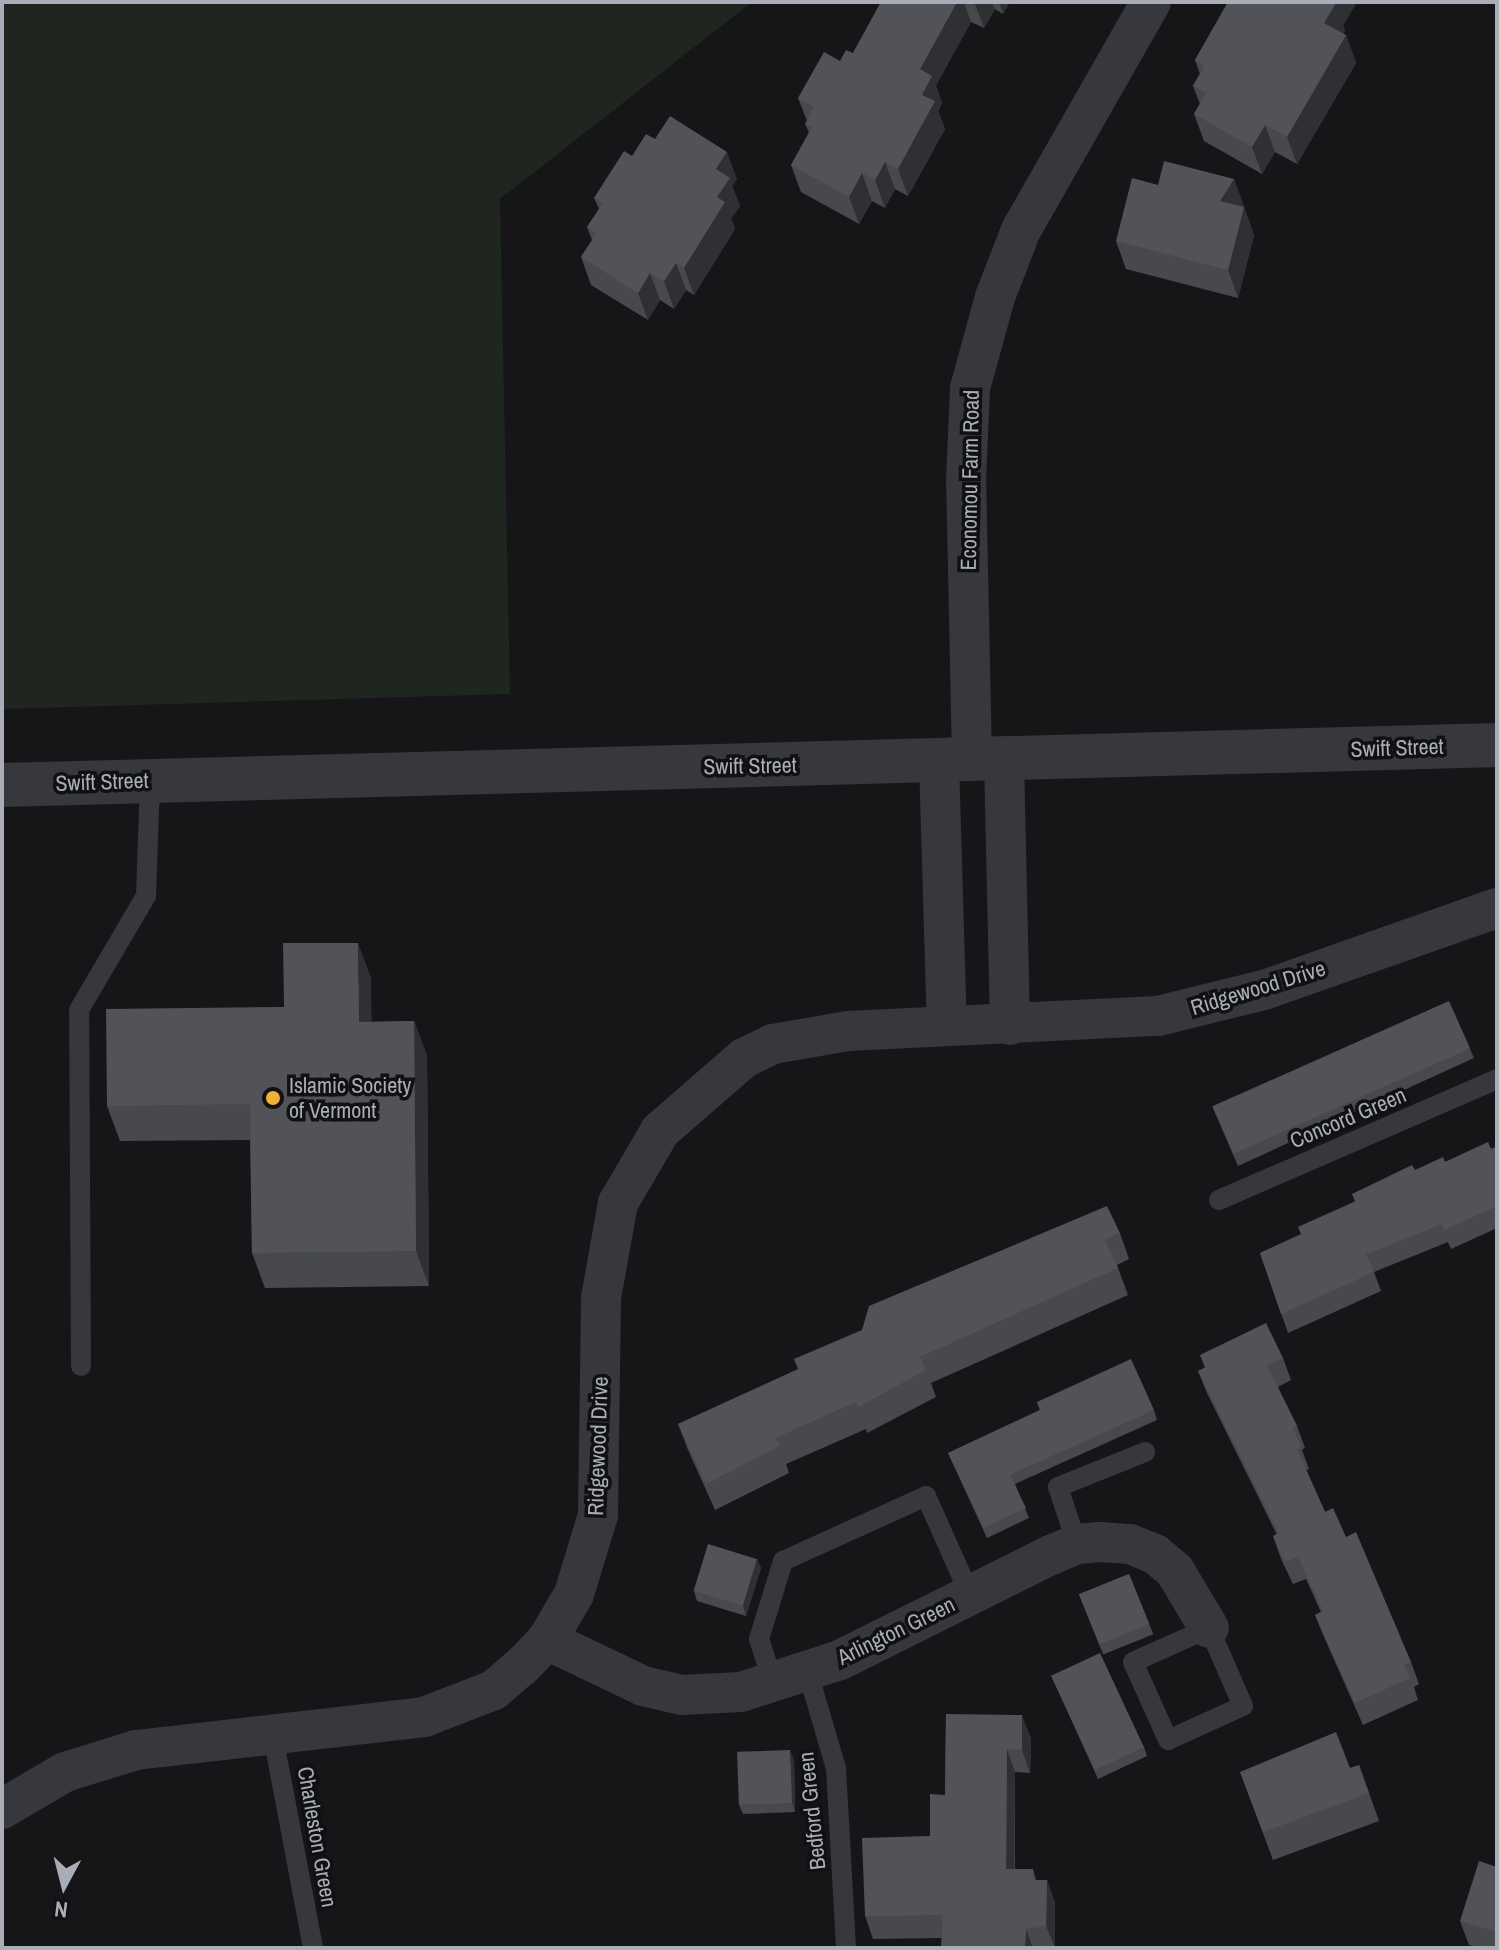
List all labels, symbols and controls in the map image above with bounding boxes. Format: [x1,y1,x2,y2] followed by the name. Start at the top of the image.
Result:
[955,389,985,571] street label: Economou Farm Road
[1350,733,1444,763] street label: Swift Street
[703,752,797,780] street label: Swift Street
[55,767,149,797] street label: Swift Street
[1188,955,1328,1021] street label: Ridgewood Drive
[289,1072,411,1124] place label: Islamic Society of Vermont
[1286,1082,1410,1154] street label: Concord Green
[264,1089,282,1107] marker: Islamic Society of Vermont
[582,1376,614,1516] street label: Ridgewood Drive
[833,1591,959,1671] street label: Arlington Green
[793,1751,831,1871] street label: Bedford Green
[292,1765,342,1909] street label: Charleston Green
[24,1846,104,1926] north arrow
[53,1894,69,1926] text: N

